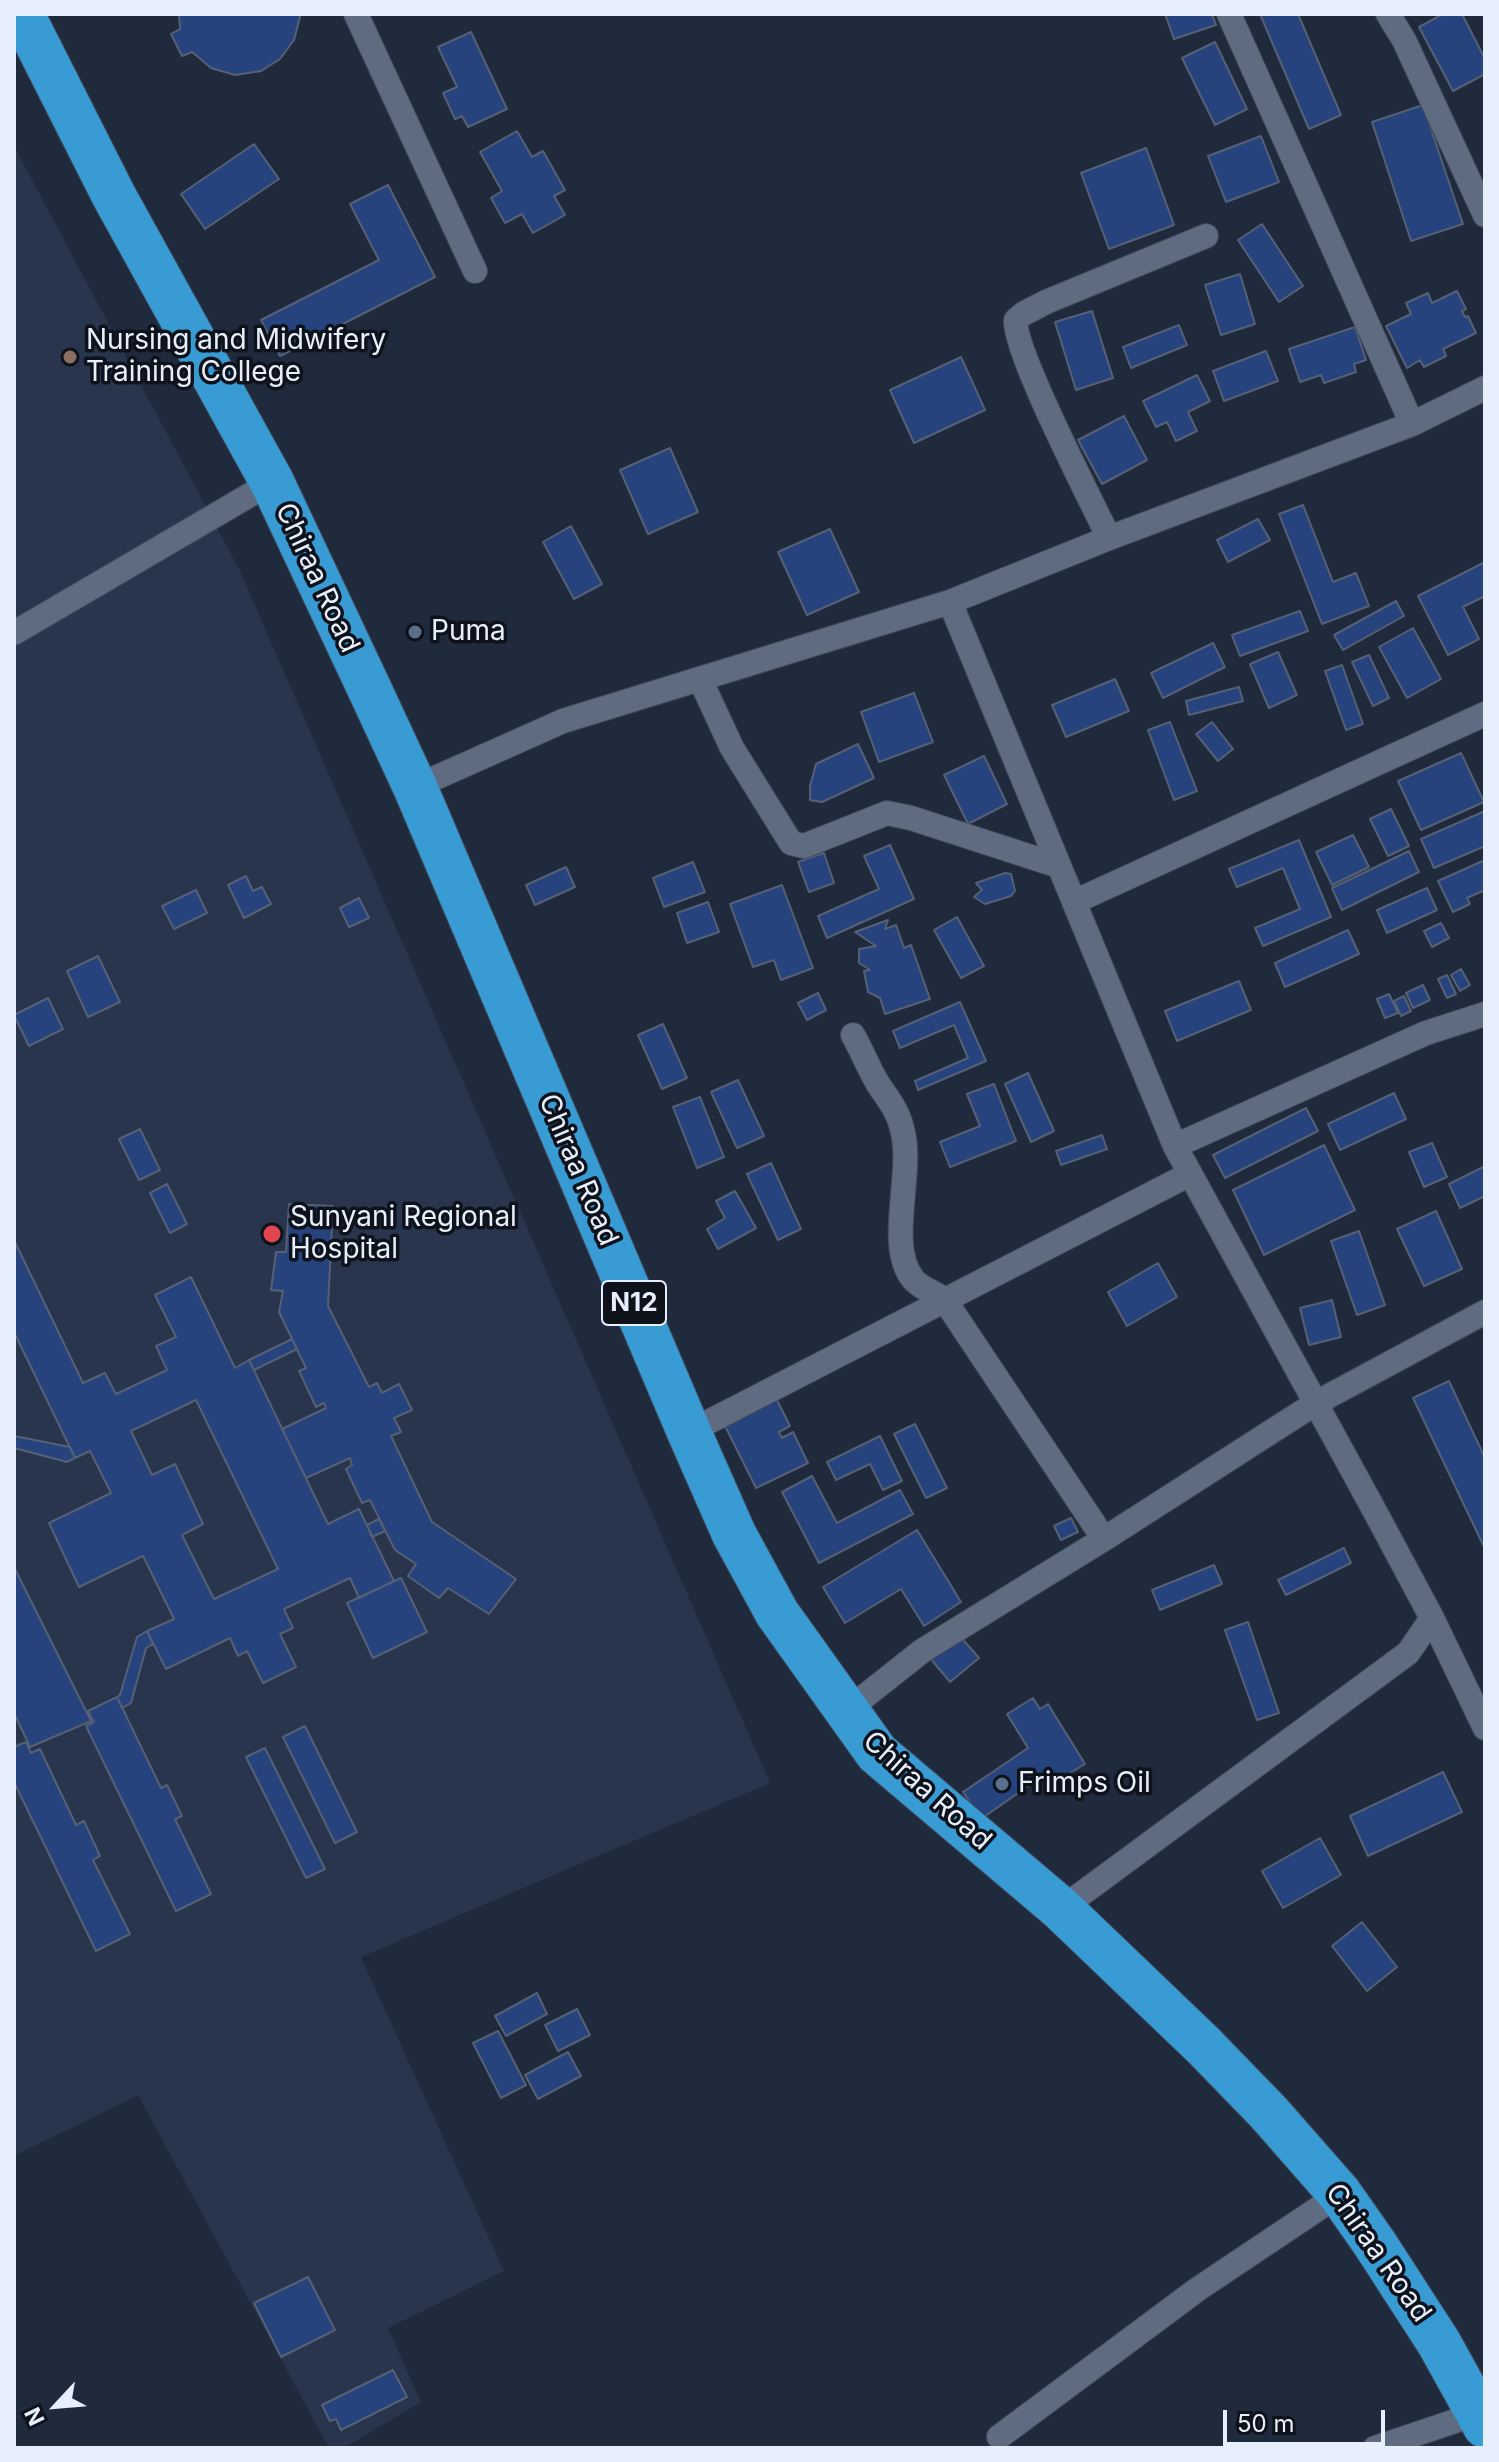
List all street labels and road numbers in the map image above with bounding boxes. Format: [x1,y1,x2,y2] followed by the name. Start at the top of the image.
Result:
[268,498,366,658] street label: Chiraa Road
[531,1089,625,1251] street label: Chiraa Road
[602,1281,666,1325] road number: N12
[856,1725,998,1857] street label: Chiraa Road
[1318,2177,1438,2329] street label: Chiraa Road

